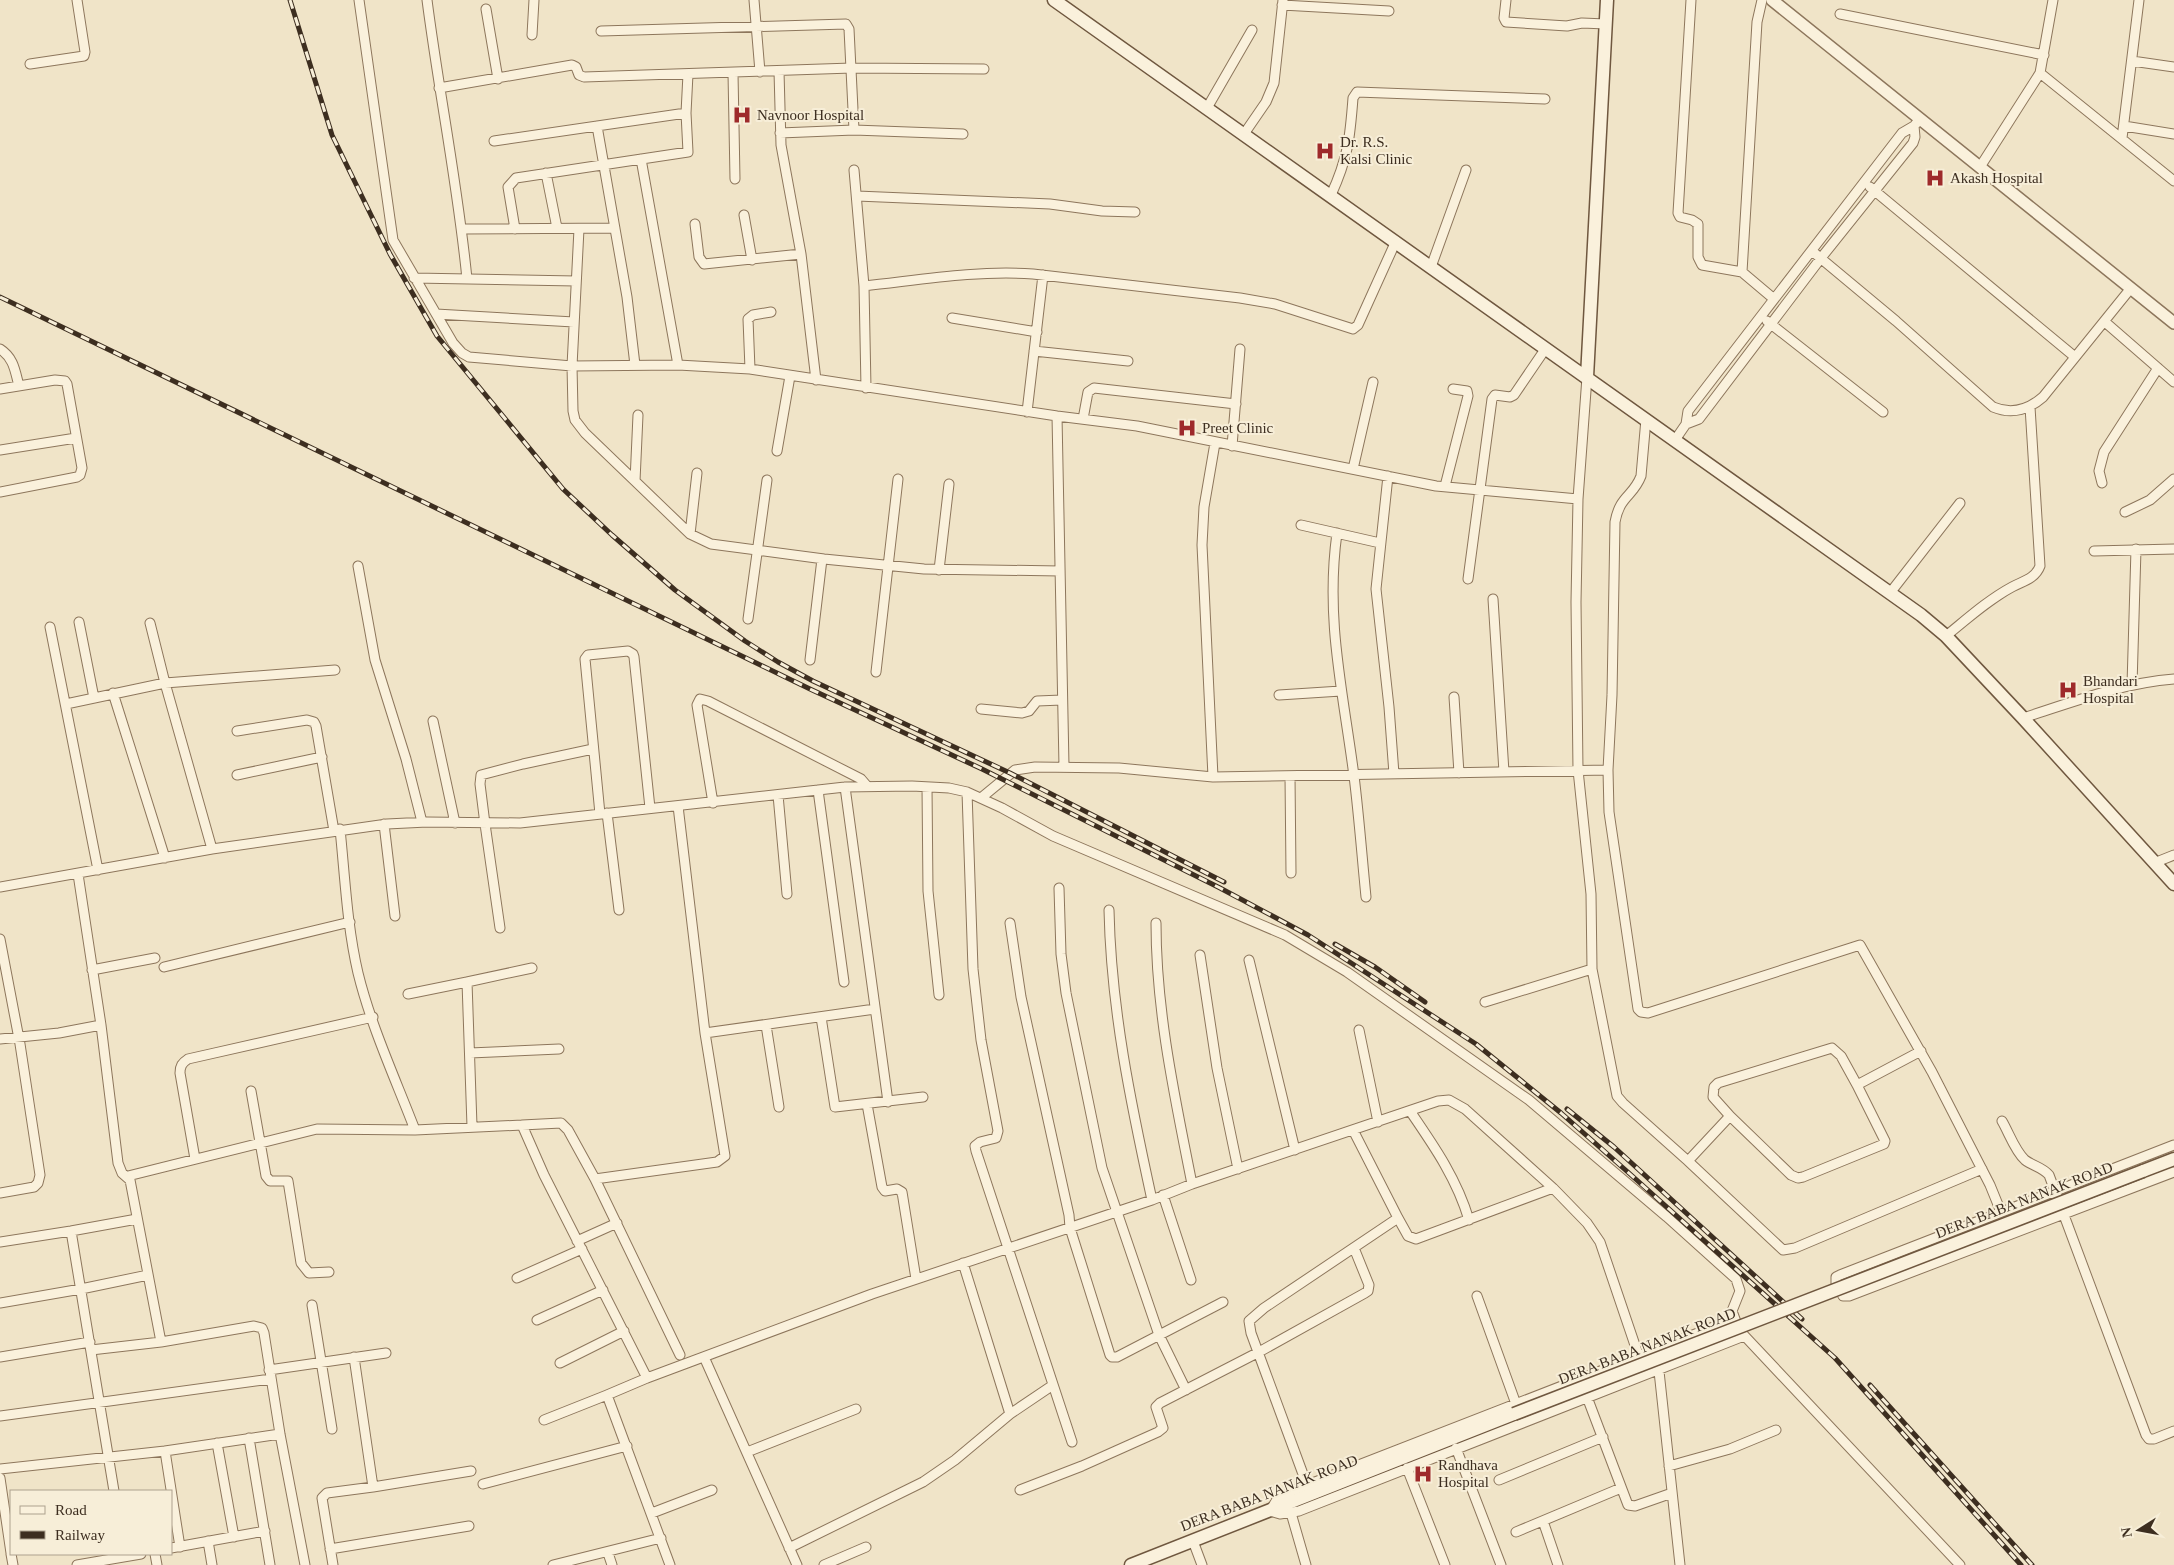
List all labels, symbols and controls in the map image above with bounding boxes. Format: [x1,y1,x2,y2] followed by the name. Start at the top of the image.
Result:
[731,104,753,126] hospital icon: Navnoor Hospital
[757,107,864,123] place label: Navnoor Hospital
[1340,134,1412,167] place label: Dr. R.S. Kalsi Clinic
[1314,140,1336,162] hospital icon: Dr. R.S. Kalsi Clinic
[1924,167,1946,189] hospital icon: Akash Hospital
[1950,170,2043,186] place label: Akash Hospital
[1176,417,1198,439] hospital icon: Preet Clinic
[1202,420,1274,436] place label: Preet Clinic
[2083,673,2138,706] place label: Bhandari Hospital
[2057,679,2079,701] hospital icon: Bhandari Hospital
[1933,1159,2115,1241] street label: DERA BABA NANAK ROAD
[1556,1305,1738,1387] street label: DERA BABA NANAK ROAD
[1178,1452,1360,1534] street label: DERA BABA NANAK ROAD
[1438,1457,1498,1490] place label: Randhava Hospital
[1412,1463,1434,1485] hospital icon: Randhava Hospital
[10,1490,172,1555] legend
[55,1502,87,1518] text: Road
[2114,1505,2164,1555] north arrow
[2118,1526,2135,1539] text: N
[55,1527,105,1543] text: Railway

